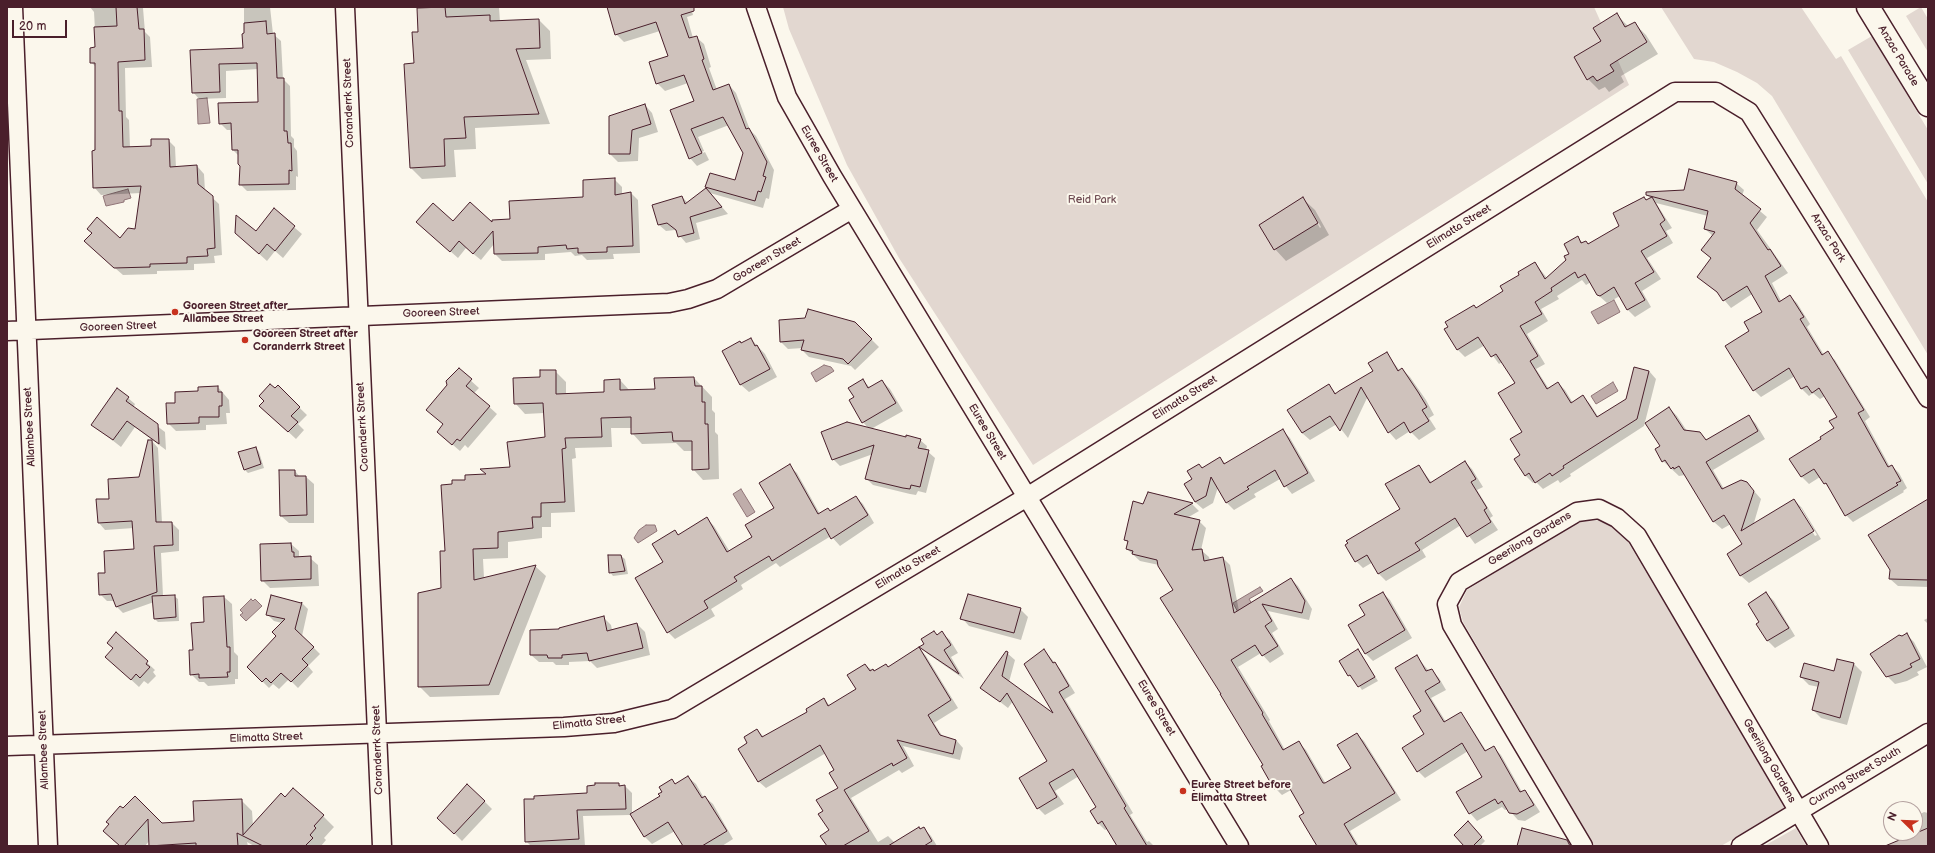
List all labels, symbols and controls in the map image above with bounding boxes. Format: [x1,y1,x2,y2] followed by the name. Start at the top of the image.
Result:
[14,12,69,38] scale bar
[19,19,46,34] text: 20 m
[1875,23,1921,89] street label: Anzac Parade
[341,58,357,148] street label: Coranderrk Street
[798,123,840,185] street label: Euree Street
[1068,193,1116,207] park label: Reid Park
[1424,202,1494,252] street label: Elimatta Street
[1808,211,1848,265] street label: Anzac Park
[731,235,803,285] street label: Gooreen Street
[183,299,288,325] place label: Gooreen Street after Allambee Street
[402,305,480,321] street label: Gooreen Street
[170,307,180,317] marker: Gooreen Street after Allambee Street
[79,319,157,335] street label: Gooreen Street
[253,327,358,353] place label: Gooreen Street after Coranderrk Street
[240,335,250,345] marker: Gooreen Street after Coranderrk Street
[1150,373,1220,423] street label: Elimatta Street
[354,382,372,472] street label: Coranderrk Street
[21,387,39,467] street label: Allambee Street
[965,402,1009,462] street label: Euree Street
[1486,509,1574,569] street label: Geerilong Gardens
[873,543,943,593] street label: Elimatta Street
[1134,678,1178,738] street label: Euree Street
[370,705,386,795] street label: Coranderrk Street
[36,710,52,790] street label: Allambee Street
[552,713,626,733] street label: Elimatta Street
[1740,717,1798,805] street label: Geerilong Gardens
[229,730,303,746] street label: Elimatta Street
[1807,744,1903,810] street label: Currong Street South
[1191,778,1291,804] place label: Euree Street before Elimatta Street
[1178,786,1188,796] marker: Euree Street before Elimatta Street
[1883,801,1923,841] north arrow
[1885,810,1900,823] text: N

